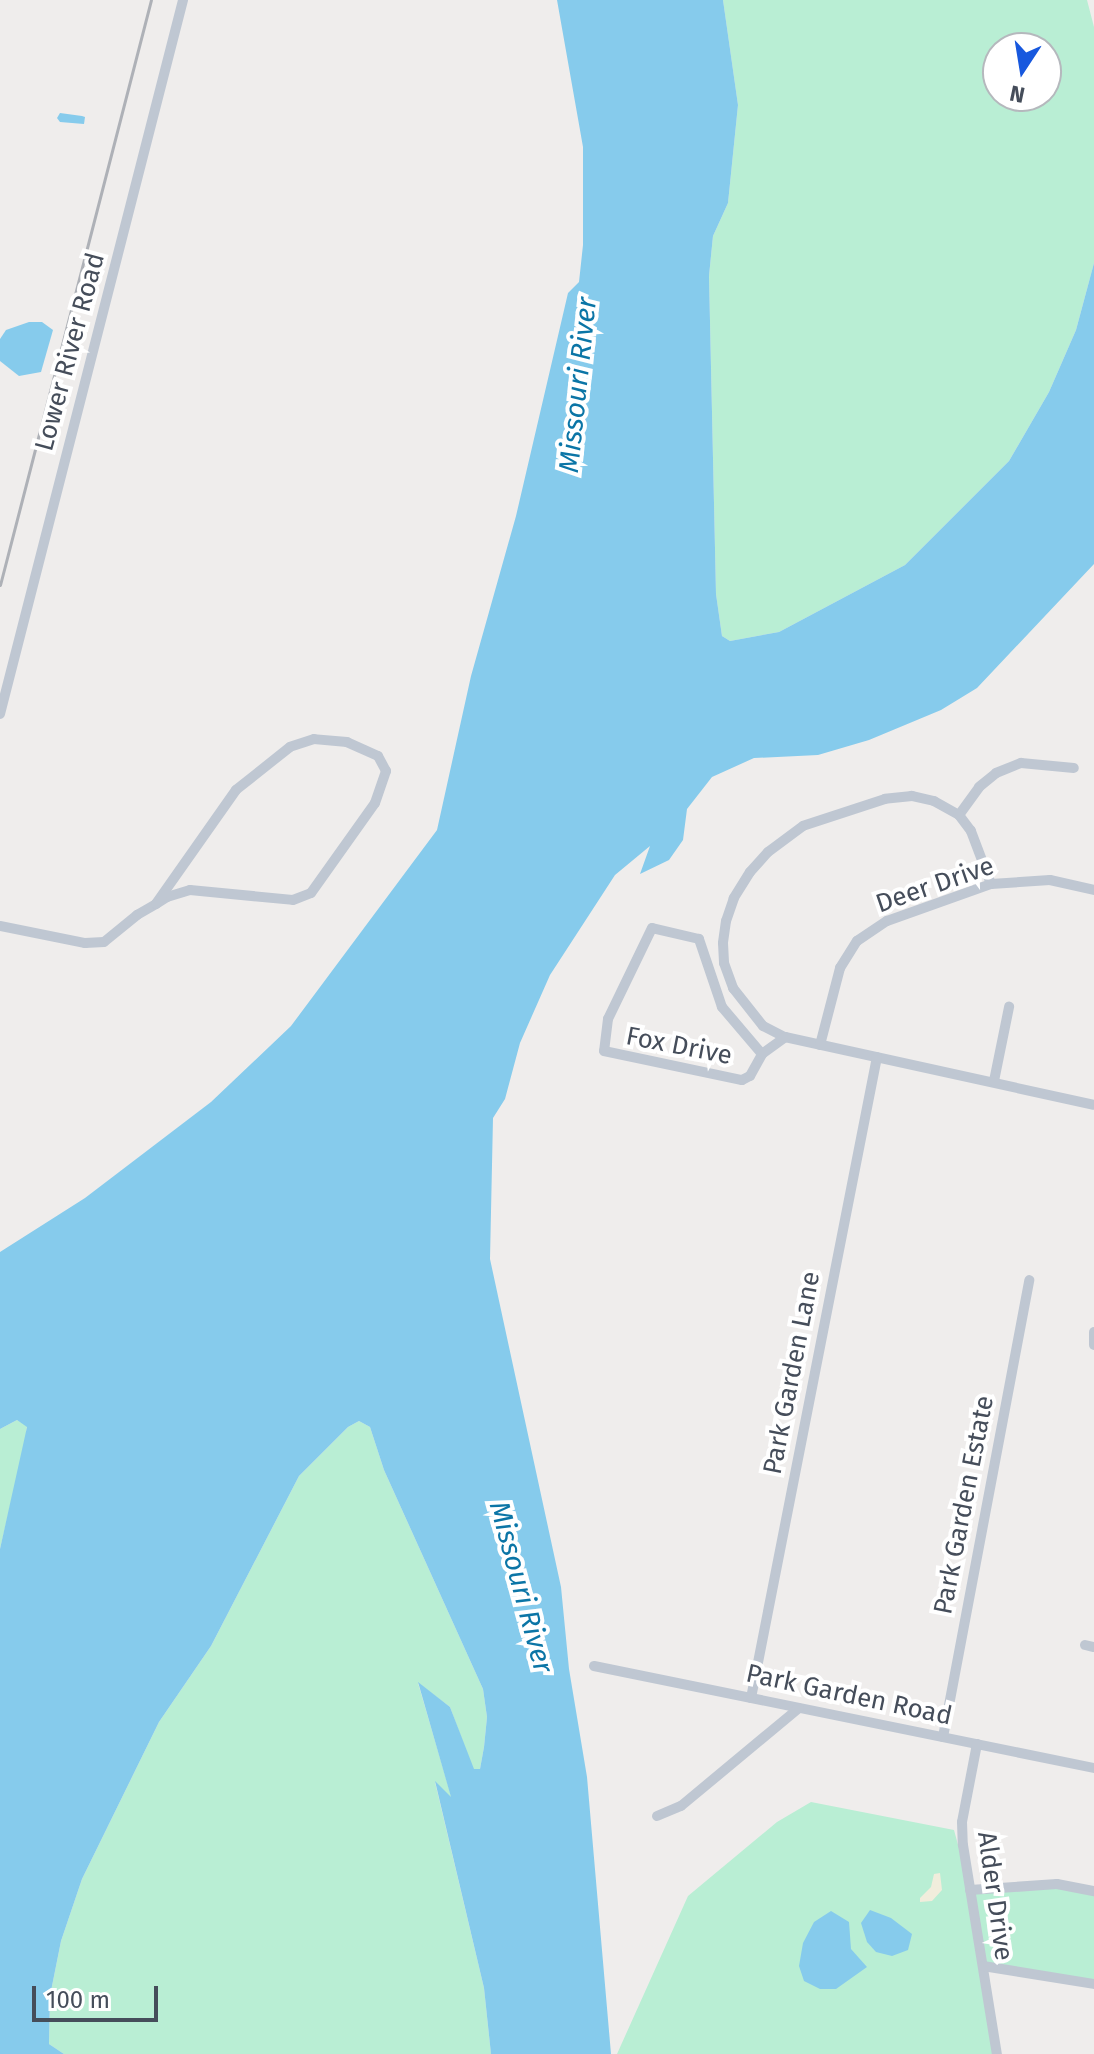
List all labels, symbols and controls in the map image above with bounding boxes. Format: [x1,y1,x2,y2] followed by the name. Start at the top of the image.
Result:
[982,32,1062,112] north arrow
[1007,79,1027,109] text: N
[29,249,111,455] street label: Lower River Road
[552,296,604,474] water label: Missouri River
[872,850,998,920] street label: Deer Drive
[623,1020,735,1072] street label: Fox Drive
[757,1269,827,1477] street label: Park Garden Lane
[927,1393,1001,1617] street label: Park Garden Estate
[482,1498,560,1676] water label: Missouri River
[743,1658,955,1732] street label: Park Garden Road
[971,1829,1019,1963] street label: Alder Drive
[36,1970,162,2020] scale bar
[46,1986,110,2014] text: 100 m

